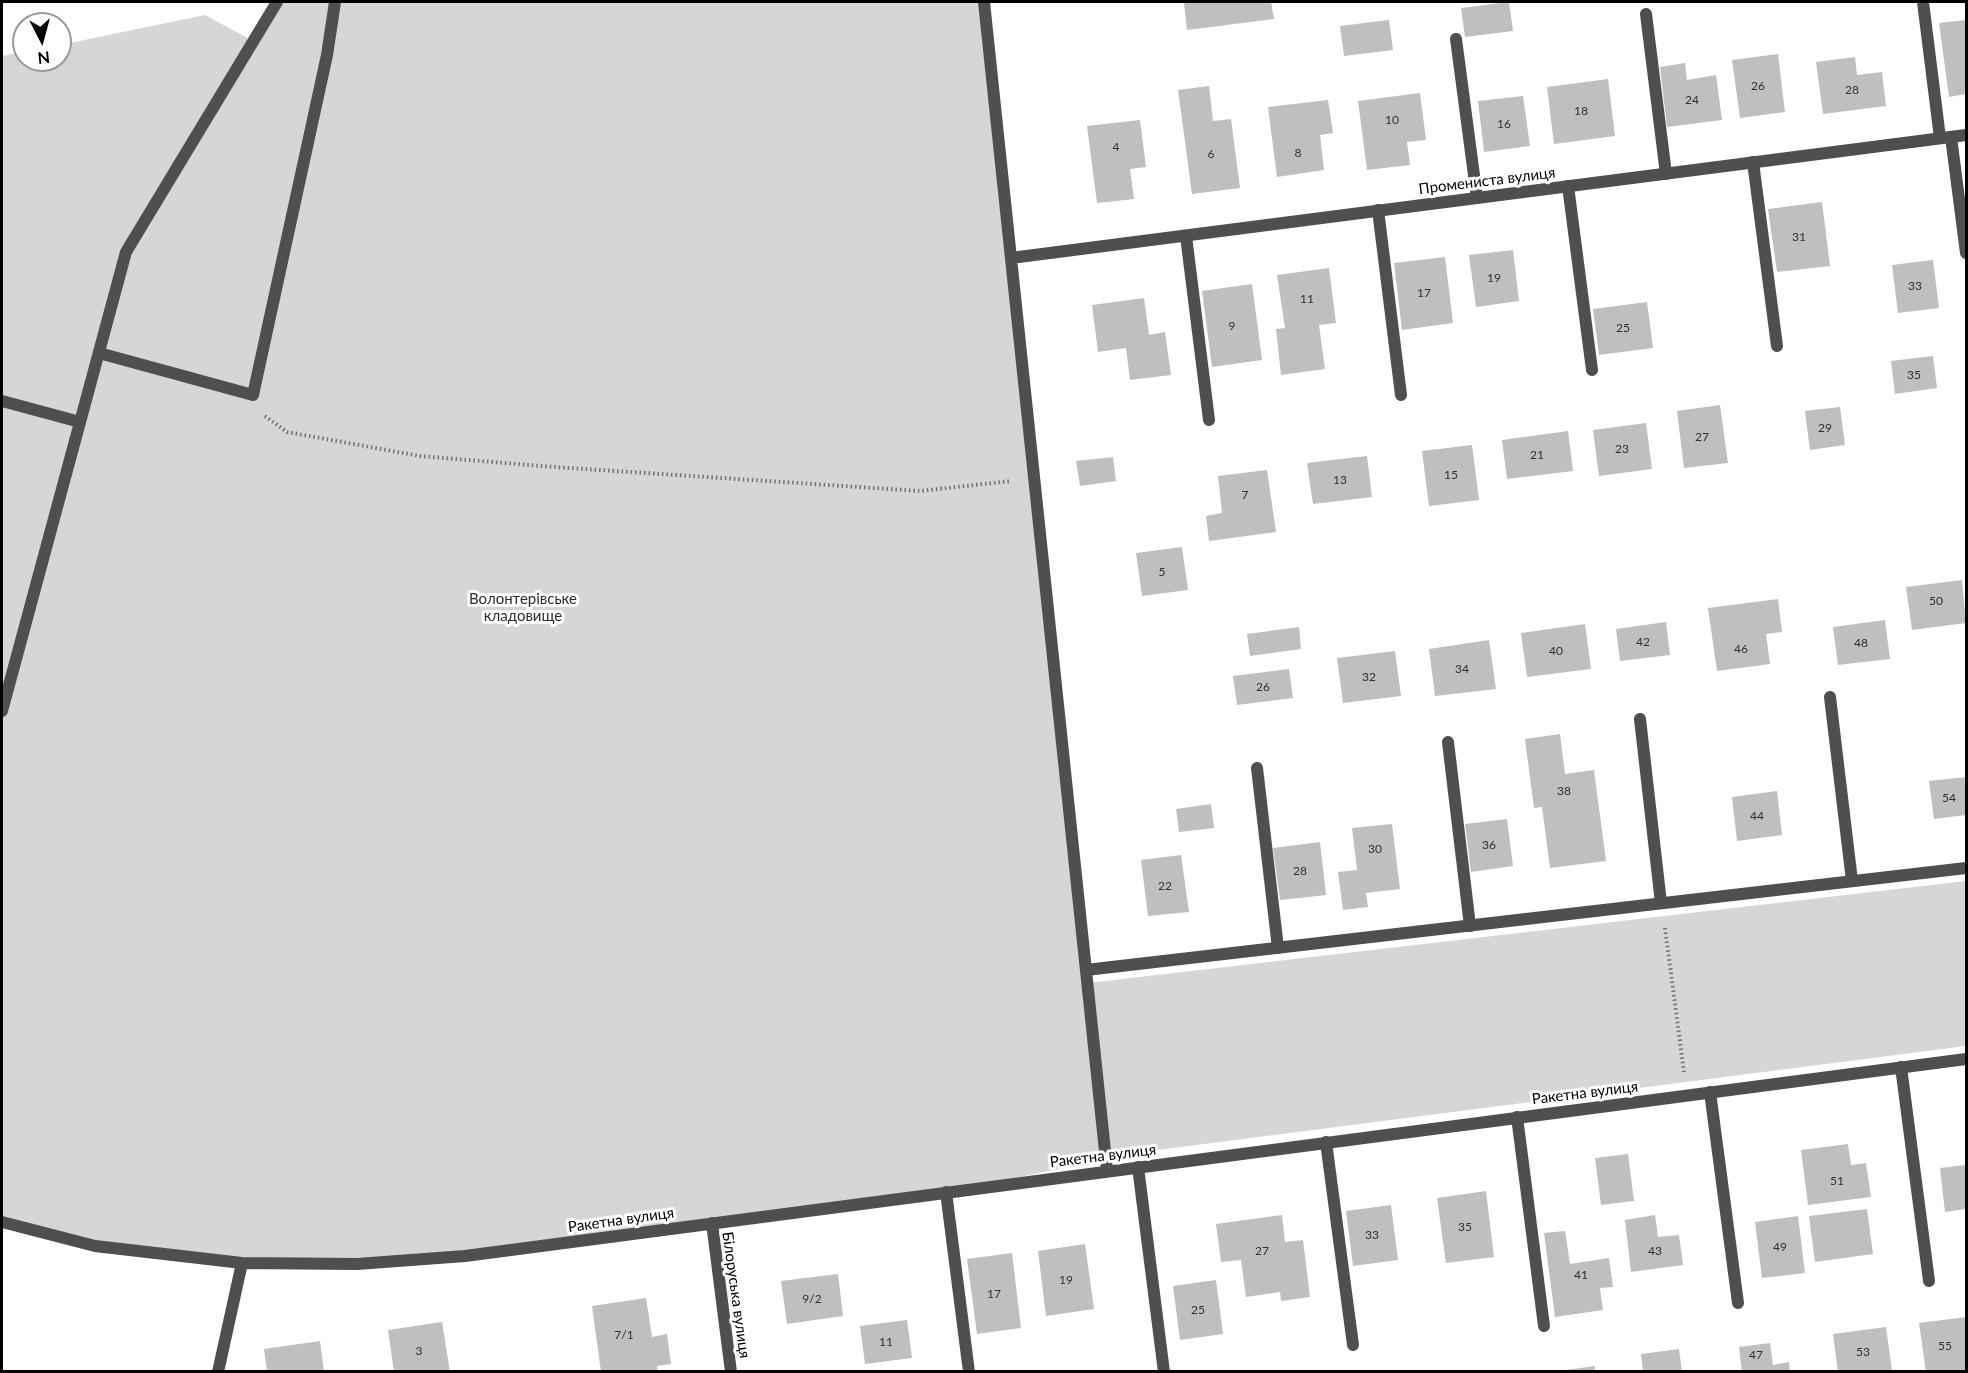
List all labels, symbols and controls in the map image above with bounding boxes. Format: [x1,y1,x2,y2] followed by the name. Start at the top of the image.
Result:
[12,12,72,72] north arrow
[37,48,51,69] text: N
[1751,79,1765,93] house number: 26
[1845,83,1859,97] house number: 28
[1685,93,1699,107] house number: 24
[1574,104,1588,118] house number: 18
[1385,113,1399,127] house number: 10
[1497,117,1511,131] house number: 16
[1113,140,1119,154] house number: 4
[1295,146,1301,160] house number: 8
[1208,147,1214,161] house number: 6
[1418,164,1556,198] street label: Промениста вулиця
[1792,230,1806,244] house number: 31
[1487,271,1501,285] house number: 19
[1908,279,1922,293] house number: 33
[1417,286,1431,300] house number: 17
[1300,292,1314,306] house number: 11
[1229,319,1235,333] house number: 9
[1616,321,1630,335] house number: 25
[1907,368,1921,382] house number: 35
[1818,421,1832,435] house number: 29
[1695,430,1709,444] house number: 27
[1615,442,1629,456] house number: 23
[1530,448,1544,462] house number: 21
[1444,468,1458,482] house number: 15
[1333,473,1347,487] house number: 13
[1242,488,1248,502] house number: 7
[1159,565,1165,579] house number: 5
[469,590,577,625] park label: Волонтерівське кладовище
[1929,594,1943,608] house number: 50
[1636,635,1650,649] house number: 42
[1854,636,1868,650] house number: 48
[1734,642,1748,656] house number: 46
[1549,644,1563,658] house number: 40
[1455,662,1469,676] house number: 34
[1362,670,1376,684] house number: 32
[1256,680,1270,694] house number: 26
[1557,784,1571,798] house number: 38
[1942,791,1956,805] house number: 54
[1750,809,1764,823] house number: 44
[1482,838,1496,852] house number: 36
[1368,842,1382,856] house number: 30
[1293,864,1307,878] house number: 28
[1158,879,1172,893] house number: 22
[1531,1078,1639,1108] street label: Ракетна вулиця
[1049,1141,1157,1171] street label: Ракетна вулиця
[1830,1174,1844,1188] house number: 51
[567,1204,675,1236] street label: Ракетна вулиця
[1458,1220,1472,1234] house number: 35
[1365,1228,1379,1242] house number: 33
[718,1231,754,1359] street label: Білоруська вулиця
[1773,1240,1787,1254] house number: 49
[1255,1244,1269,1258] house number: 27
[1648,1244,1662,1258] house number: 43
[1574,1268,1588,1282] house number: 41
[1059,1273,1073,1287] house number: 19
[987,1287,1001,1301] house number: 17
[802,1292,822,1306] house number: 9/2
[1191,1303,1205,1317] house number: 25
[614,1328,634,1342] house number: 7/1
[879,1335,893,1349] house number: 11
[1938,1339,1952,1353] house number: 55
[416,1344,422,1358] house number: 3
[1856,1345,1870,1359] house number: 53
[1749,1348,1763,1362] house number: 47

